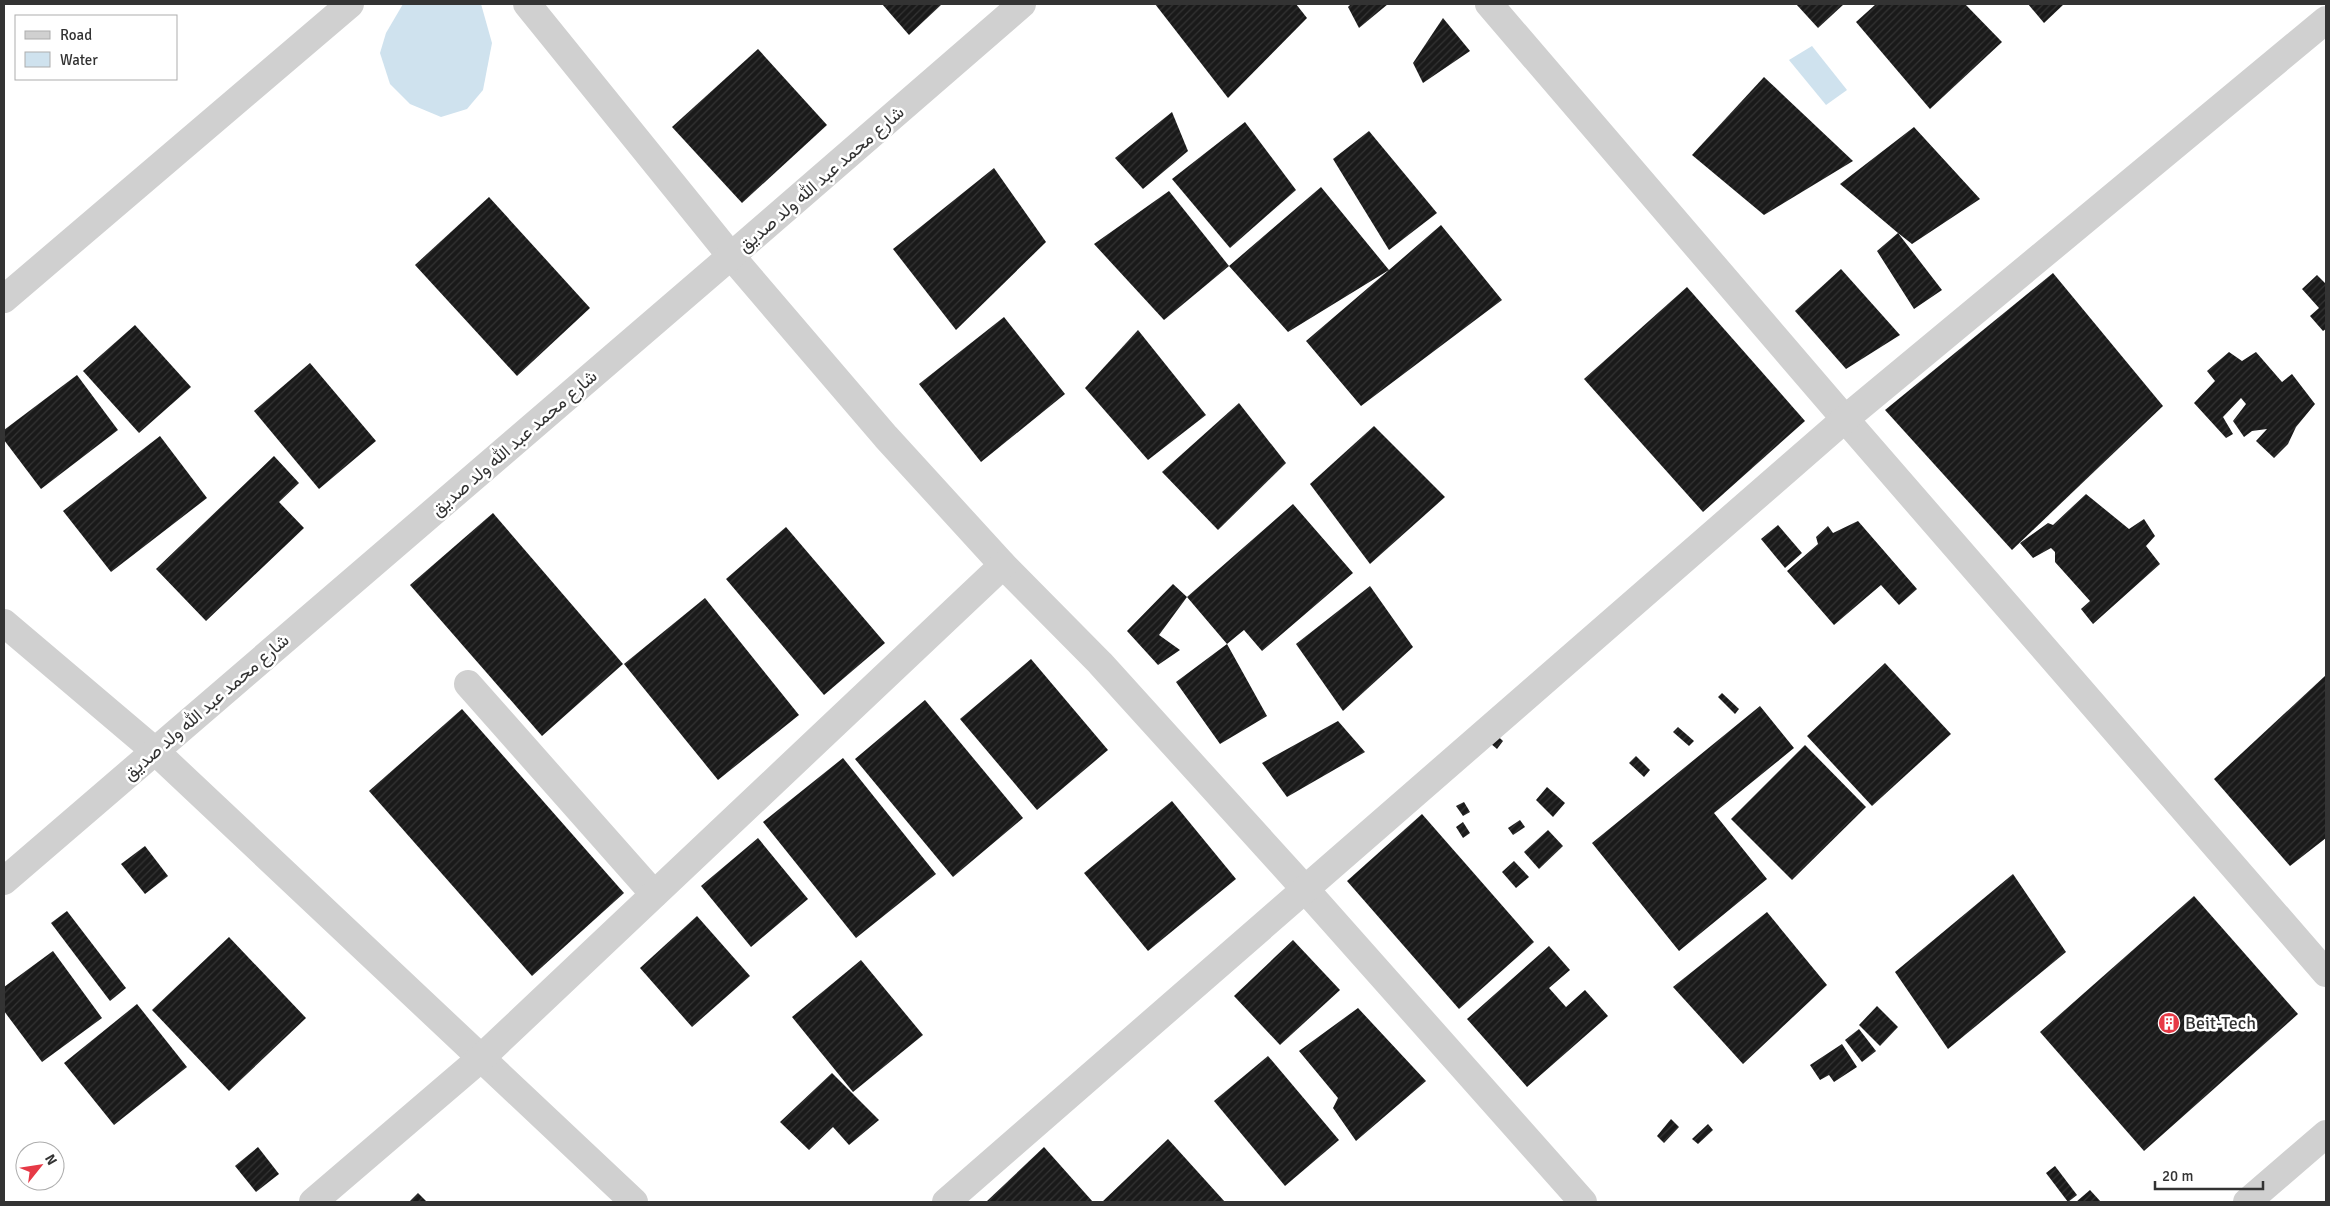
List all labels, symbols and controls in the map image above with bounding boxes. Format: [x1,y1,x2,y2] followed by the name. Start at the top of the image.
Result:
[15,15,178,80] legend
[60,26,92,44] text: Road
[60,51,98,69] text: Water
[734,101,909,258] street label: شارع محمد عبد الله ولد صديق
[427,365,602,522] street label: شارع محمد عبد الله ولد صديق
[119,629,294,786] street label: شارع محمد عبد الله ولد صديق
[2157,1011,2181,1035] building icon: Beit-Tech
[2185,1012,2256,1034] place label: Beit-Tech
[15,1141,65,1191] north arrow
[41,1151,61,1168] text: N
[2155,1158,2262,1190] scale bar
[2162,1167,2193,1185] text: 20 m

